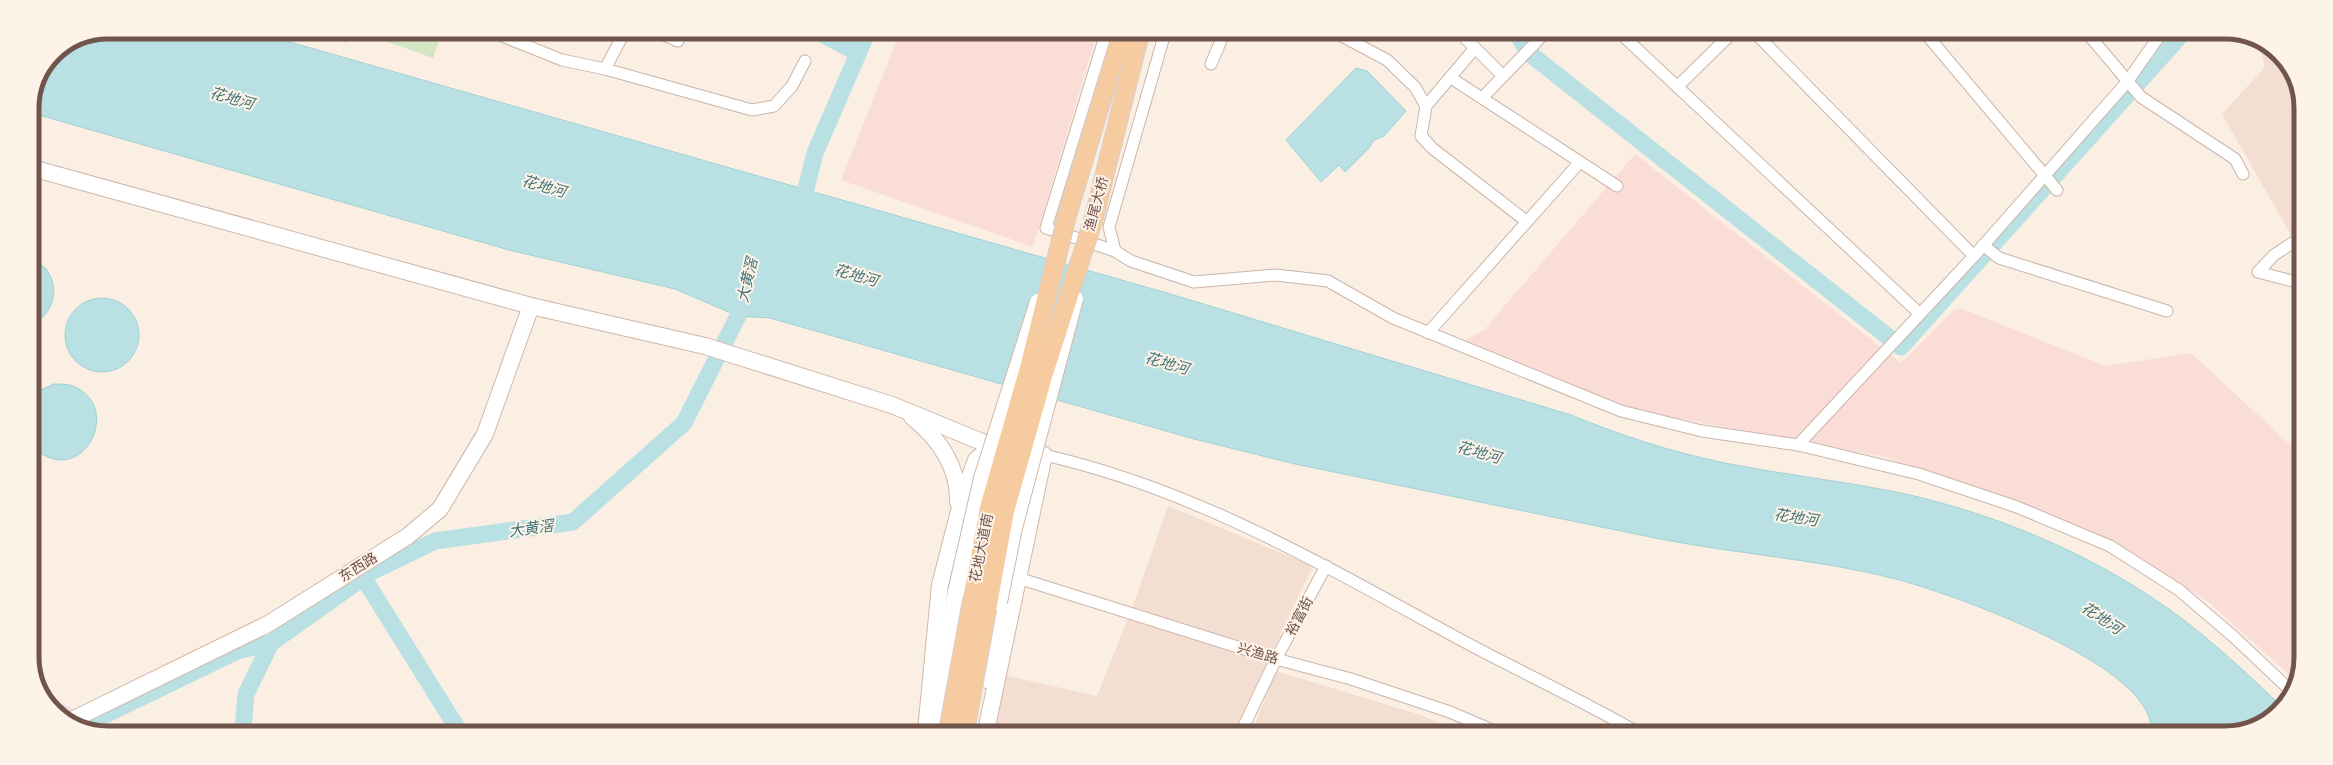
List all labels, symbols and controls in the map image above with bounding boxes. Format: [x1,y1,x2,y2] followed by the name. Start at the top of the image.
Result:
[207,82,259,115] water label: 花地河
[519,170,571,203] water label: 花地河
[1080,175,1112,233] street label: 渔尾大桥
[732,254,763,304] water label: 大黄滘
[831,259,883,292] water label: 花地河
[1142,347,1194,380] water label: 花地河
[1454,436,1506,469] water label: 花地河
[1772,503,1823,531] water label: 花地河
[965,512,997,584] street label: 花地大道南
[507,514,557,542] water label: 大黄滘
[335,548,381,586] street label: 东西路
[1281,593,1317,639] street label: 裕富街
[2077,597,2129,641] water label: 花地河
[1235,638,1281,668] street label: 兴渔路

